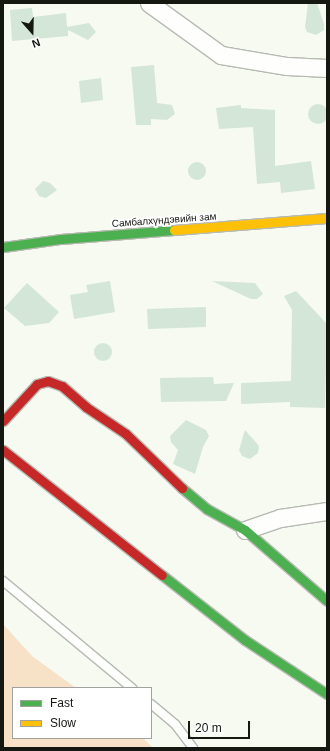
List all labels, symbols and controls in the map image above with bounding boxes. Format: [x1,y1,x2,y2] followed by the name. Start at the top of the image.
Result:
[12,12,52,52] north arrow
[30,36,42,50] text: N
[111,210,217,230] street label: Самбалхүндэвийн зам
[12,687,152,739] legend
[50,696,73,710] text: Fast
[190,713,252,739] scale bar
[50,716,76,730] text: Slow
[195,721,222,735] text: 20 m

